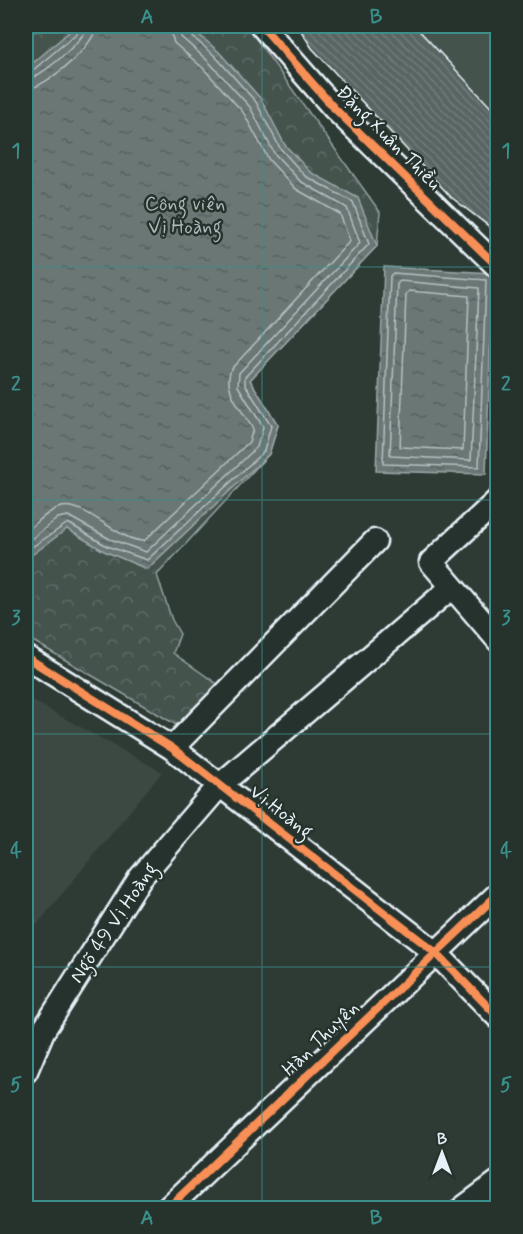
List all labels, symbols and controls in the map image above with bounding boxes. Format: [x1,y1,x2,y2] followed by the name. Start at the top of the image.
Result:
[140,4,154,31] text: A
[370,4,383,31] text: B
[328,79,447,198] street label: Đặng Xuân Thiều
[12,138,20,165] text: 1
[502,138,510,165] text: 1
[145,191,225,243] park label: Công viên Vị Hoàng
[11,371,21,398] text: 2
[501,371,511,398] text: 2
[11,605,21,632] text: 3
[501,605,511,632] text: 3
[242,779,318,847] street label: Vị Hoàng
[10,838,22,865] text: 4
[500,838,512,865] text: 4
[64,857,166,990] street label: Ngõ 49 Vị Hoàng
[276,995,366,1083] street label: Hàn Thuyên
[10,1072,22,1099] text: 5
[500,1072,512,1099] text: 5
[412,1123,472,1183] north arrow
[437,1129,447,1150] text: B
[140,1205,154,1232] text: A
[370,1205,383,1232] text: B

